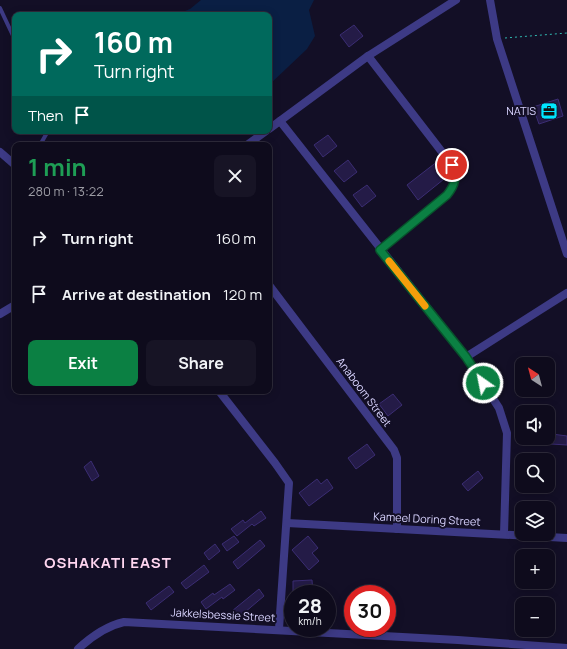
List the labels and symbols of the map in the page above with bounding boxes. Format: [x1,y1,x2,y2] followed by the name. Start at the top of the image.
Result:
[539,101,559,121] office icon: NATIS
[506,103,536,118] place label: NATIS
[435,148,469,182] pin
[333,354,395,429] street label: Anaboom Street
[515,357,555,397] north arrow
[462,362,504,404] position arrow
[373,508,481,529] street label: Kameel Doring Street
[44,552,172,573] district label: OSHAKATI EAST
[344,585,396,637] speed limit sign: 30
[170,604,276,625] street label: Jakkelsbessie Street

